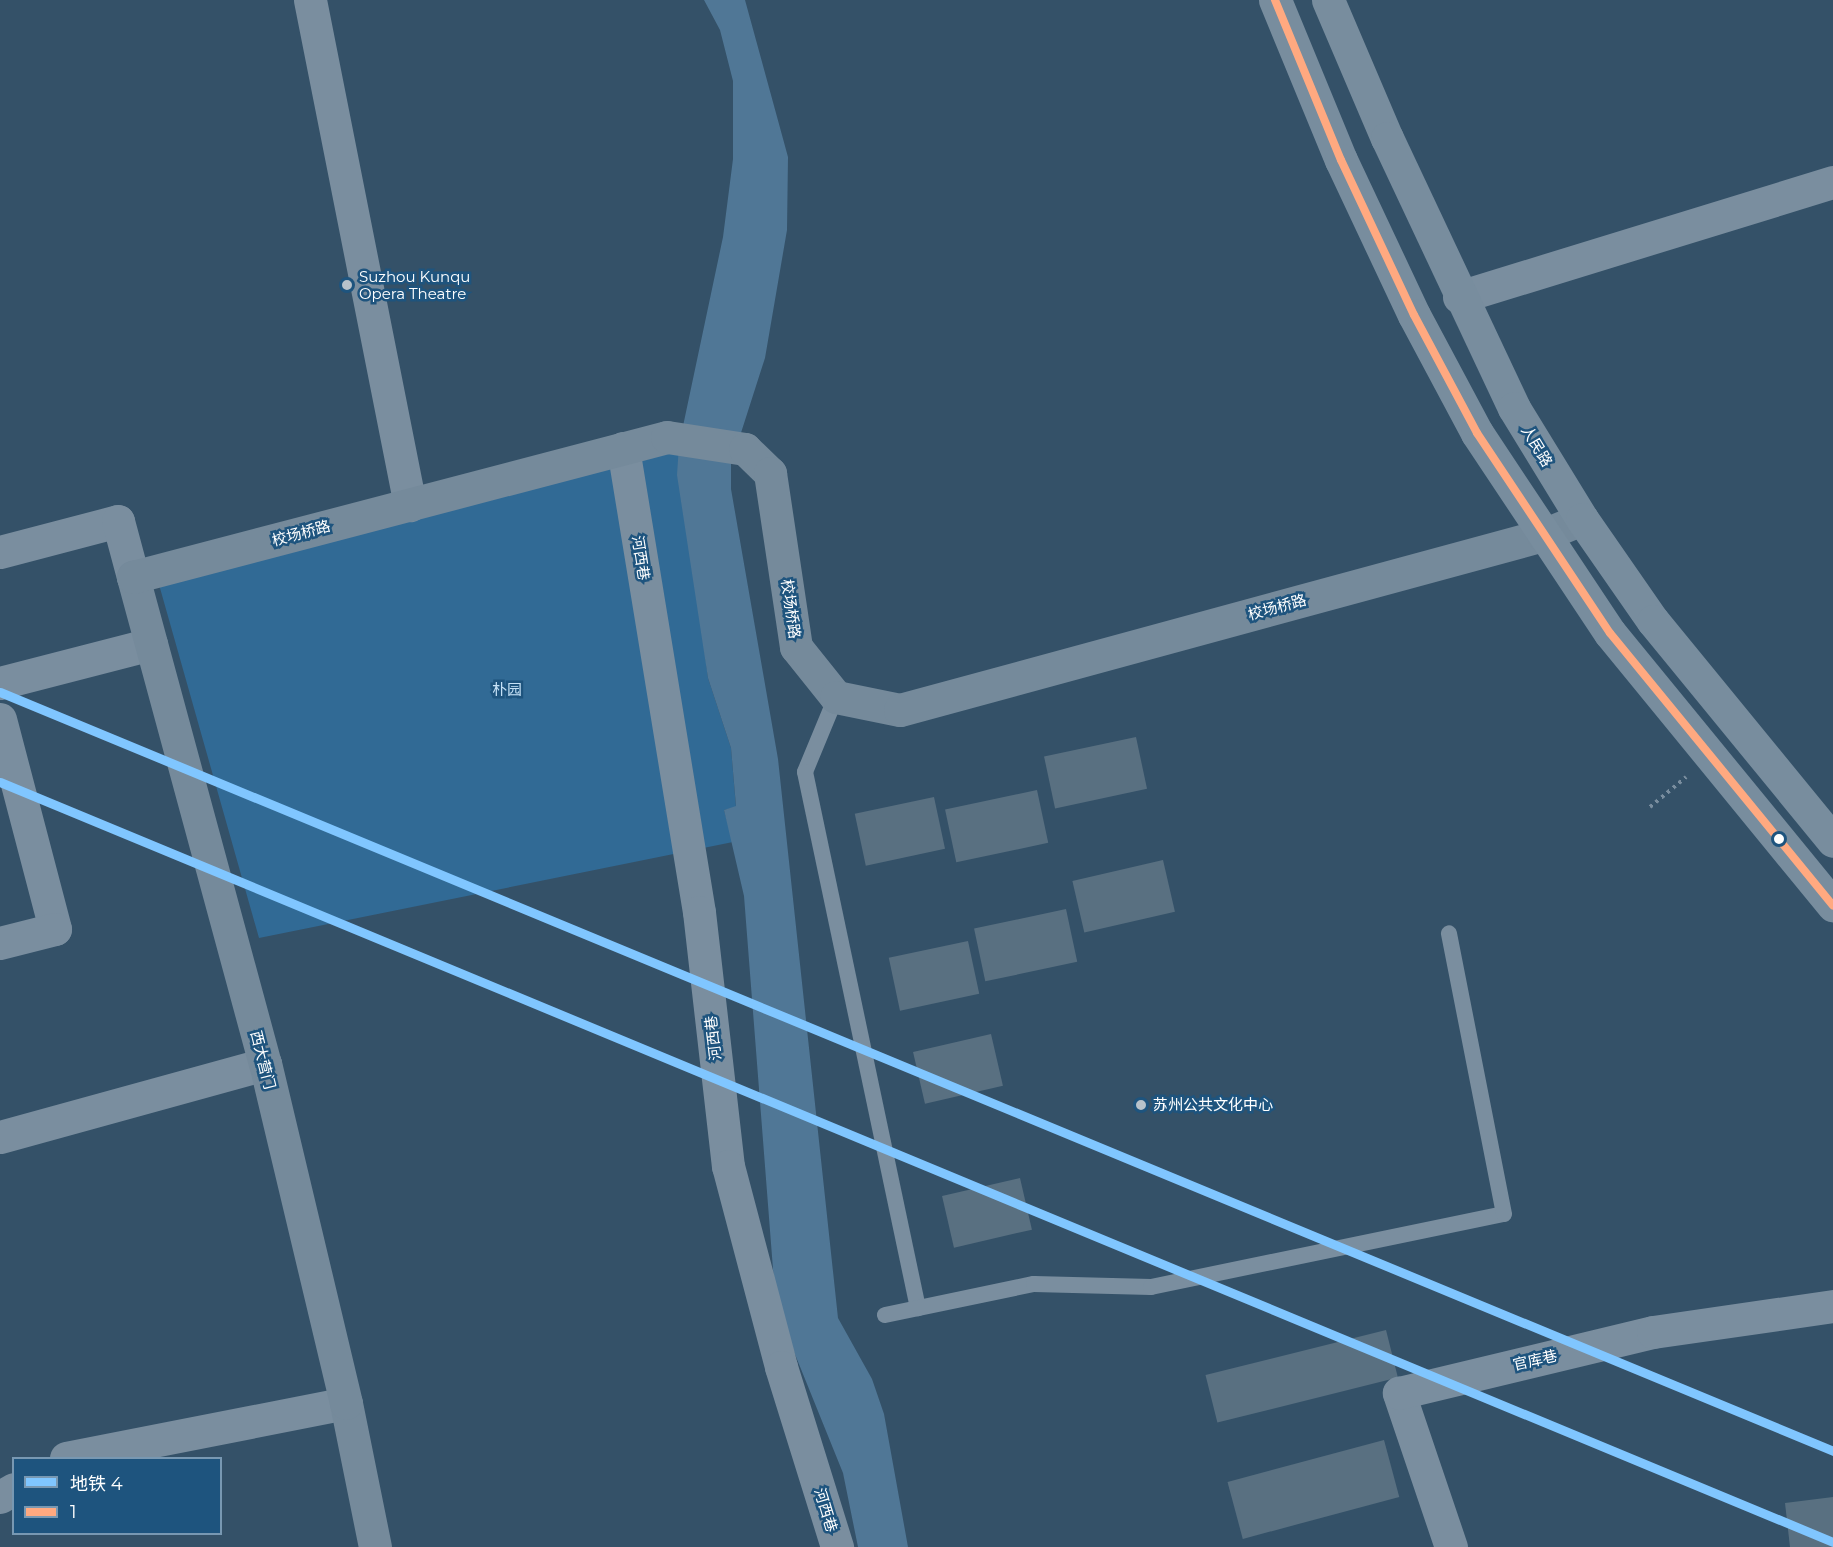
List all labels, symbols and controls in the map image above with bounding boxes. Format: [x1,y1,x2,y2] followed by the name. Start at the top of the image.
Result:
[359,267,470,302] place label: Suzhou Kunqu Opera Theatre
[340,278,354,292] marker: Suzhou Kunqu Opera Theatre
[1518,422,1556,470] street label: 人民路
[270,517,332,549] street label: 校场桥路
[629,534,653,582] street label: 河西巷
[778,578,804,640] street label: 校场桥路
[1246,591,1308,623] street label: 校场桥路
[492,681,522,699] park label: 朴园
[1773,833,1785,845] unlabelled marker
[701,1015,725,1061] street label: 河西巷
[247,1029,279,1091] street label: 西大营门
[1153,1096,1273,1114] place label: 苏州公共文化中心
[1134,1098,1148,1112] marker: 苏州公共文化中心
[1511,1346,1559,1374] street label: 官库巷
[12,1457,222,1535] legend
[70,1473,123,1495] text: 地铁 4
[811,1486,841,1534] street label: 河西巷
[70,1501,77,1523] text: 1

